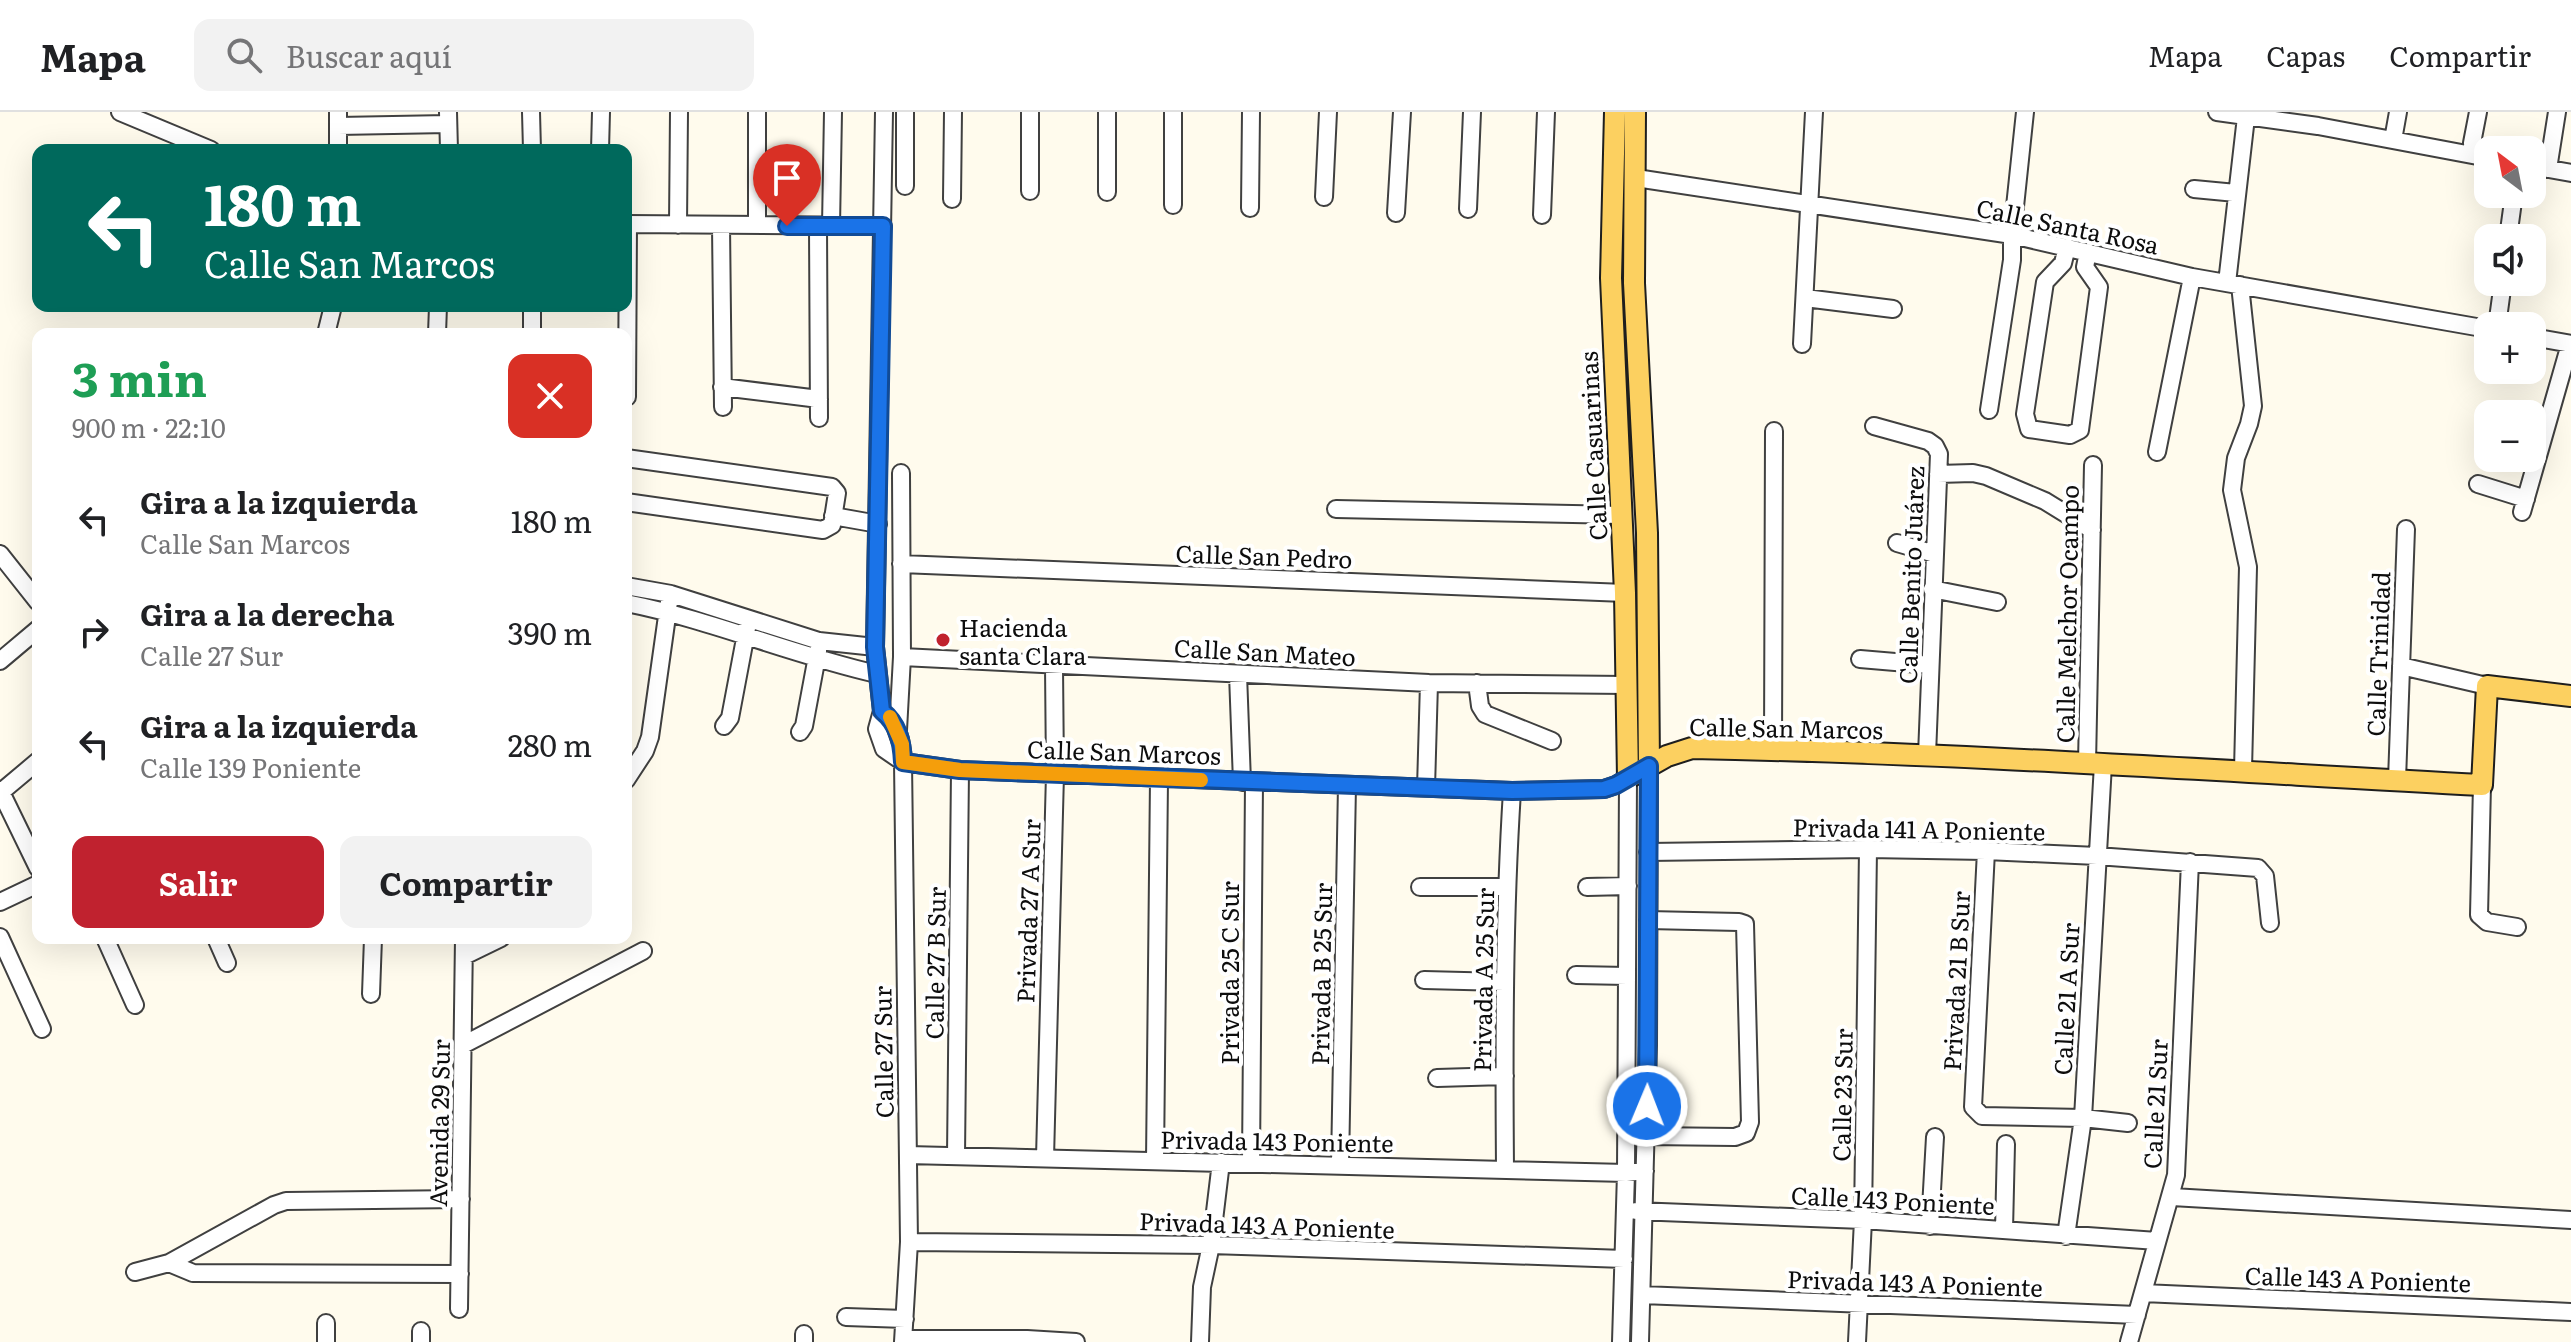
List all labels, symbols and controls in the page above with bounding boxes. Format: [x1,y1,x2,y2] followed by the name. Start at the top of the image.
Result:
[194,19,754,91] search box
[40,27,146,84] text: Mapa
[222,33,266,77] icon: search
[286,33,452,77] text: Buscar aquí
[2148,34,2222,76] text: Mapa
[2266,34,2345,76] text: Capas
[2389,34,2531,76] text: Compartir
[2474,136,2546,208] north arrow
[2474,136,2546,472] map controls
[753,144,821,226] pin
[765,156,809,200] icon: arrive
[204,160,362,243] text: 180 m
[72,176,176,280] icon: left
[1973,189,2163,261] street label: Calle Santa Rosa
[2474,224,2546,296] button: sound
[204,236,495,289] text: Calle San Marcos
[2474,312,2546,384] button: +
[72,341,207,412] text: 3 min
[1570,350,1614,541] street label: Calle Casuarinas
[508,354,592,438] button: close
[2474,400,2546,472] button: −
[72,407,226,446] text: 900 m · 22:10
[1889,465,1931,685] street label: Calle Benito Juárez
[140,479,418,523] text: Gira a la izquierda
[2046,485,2086,743] street label: Calle Melchor Ocampo
[72,498,116,542] icon: left
[511,498,592,542] text: 180 m
[140,523,350,562] text: Calle San Marcos
[1175,534,1353,576] street label: Calle San Pedro
[2357,571,2397,737] street label: Calle Trinidad
[140,591,394,635] text: Gira a la derecha
[959,609,1087,672] place label: Hacienda santa Clara
[72,610,116,654] icon: right
[508,610,592,654] text: 390 m
[1173,629,1357,673] street label: Calle San Mateo
[934,631,952,649] marker: Hacienda santa Clara
[140,635,283,674] text: Calle 27 Sur
[140,703,418,747] text: Gira a la izquierda
[1689,708,1883,746] street label: Calle San Marcos
[72,722,116,766] icon: left
[508,722,592,766] text: 280 m
[1027,730,1222,772] street label: Calle San Marcos
[140,747,361,786] text: Calle 139 Poniente
[1792,808,2046,848] street label: Privada 141 A Poniente
[1006,818,1048,1004] street label: Privada 27 A Sur
[72,836,324,928] button: Salir
[340,836,592,928] button: Compartir
[1211,881,1246,1065] street label: Privada 25 C Sur
[1301,882,1339,1066] street label: Privada B 25 Sur
[915,886,953,1040] street label: Calle 27 B Sur
[1463,887,1501,1073] street label: Privada A 25 Sur
[1933,889,1977,1072] street label: Privada 21 B Sur
[2044,921,2086,1076] street label: Calle 21 A Sur
[863,985,901,1118] street label: Calle 27 Sur
[1822,1027,1860,1162] street label: Calle 23 Sur
[419,1038,457,1207] street label: Avenida 29 Sur
[2133,1038,2175,1170] street label: Calle 21 Sur
[1605,1064,1689,1148] position arrow
[1160,1120,1394,1160] street label: Privada 143 Poniente
[1790,1176,1996,1222] street label: Calle 143 Poniente
[1138,1202,1396,1246] street label: Privada 143 A Poniente
[2244,1257,2472,1299] street label: Calle 143 A Poniente
[1786,1260,2044,1304] street label: Privada 143 A Poniente

